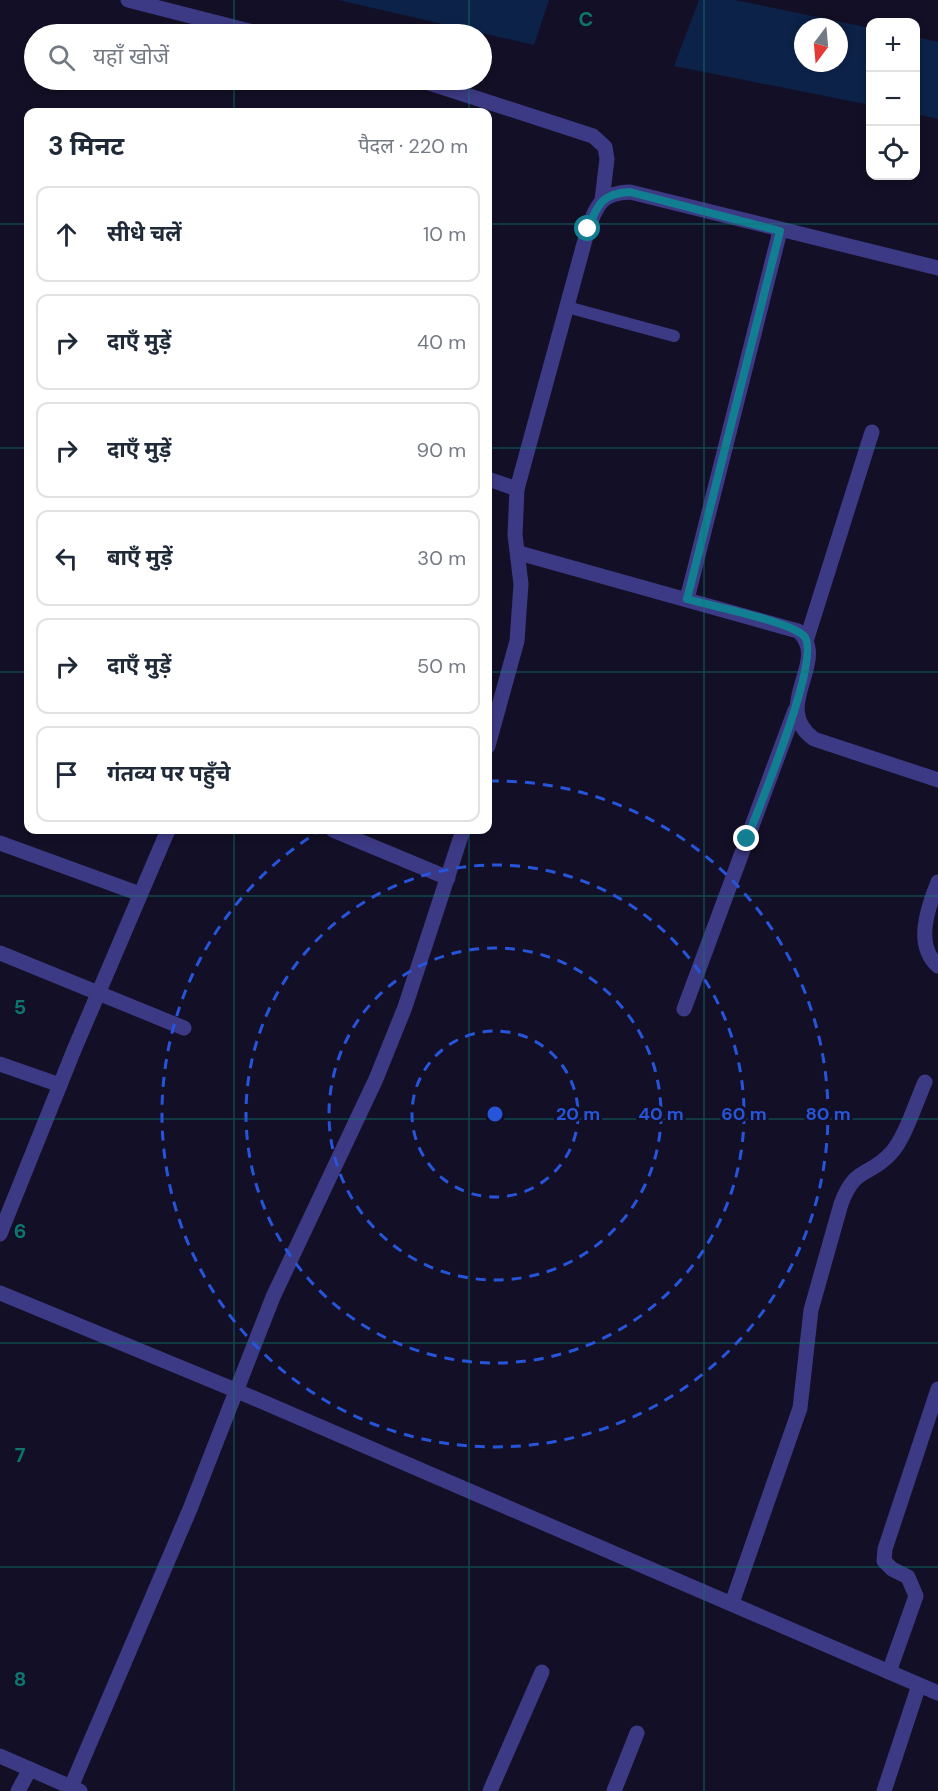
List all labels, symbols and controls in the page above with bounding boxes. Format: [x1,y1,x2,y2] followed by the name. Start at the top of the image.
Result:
[579,6,593,32] text: C
[794,18,848,72] north arrow
[866,18,920,180] map controls
[866,18,920,72] button: +
[24,24,492,90] search box
[45,41,78,74] icon: search
[93,42,169,71] text: यहाँ खोजें
[866,72,920,126] button: −
[866,126,920,180] button: locate
[48,129,124,163] text: 3 मिनट
[358,133,468,159] text: पैदल · 220 m
[574,215,600,241] route start
[50,218,83,251] icon: ahead
[107,219,182,248] text: सीधे चलें
[423,221,466,247] text: 10 m
[50,326,83,359] icon: right
[107,327,171,356] text: दाएँ मुड़ें
[417,329,466,355] text: 40 m
[50,434,83,467] icon: right
[107,435,171,464] text: दाएँ मुड़ें
[417,437,466,463] text: 90 m
[50,542,83,575] icon: left
[107,543,173,572] text: बाएँ मुड़ें
[417,545,466,571] text: 30 m
[50,650,83,683] icon: right
[107,651,171,680] text: दाएँ मुड़ें
[417,653,466,679] text: 50 m
[50,758,83,791] icon: arrive
[107,759,230,788] text: गंतव्य पर पहुँचे
[733,825,759,851] route end
[14,994,26,1020] text: 5
[556,1102,600,1126] text: 20 m
[638,1102,684,1126] text: 40 m
[721,1102,767,1126] text: 60 m
[805,1102,851,1126] text: 80 m
[485,1104,505,1124] centre of rings
[14,1218,26,1244] text: 6
[15,1442,26,1468] text: 7
[14,1666,26,1692] text: 8

